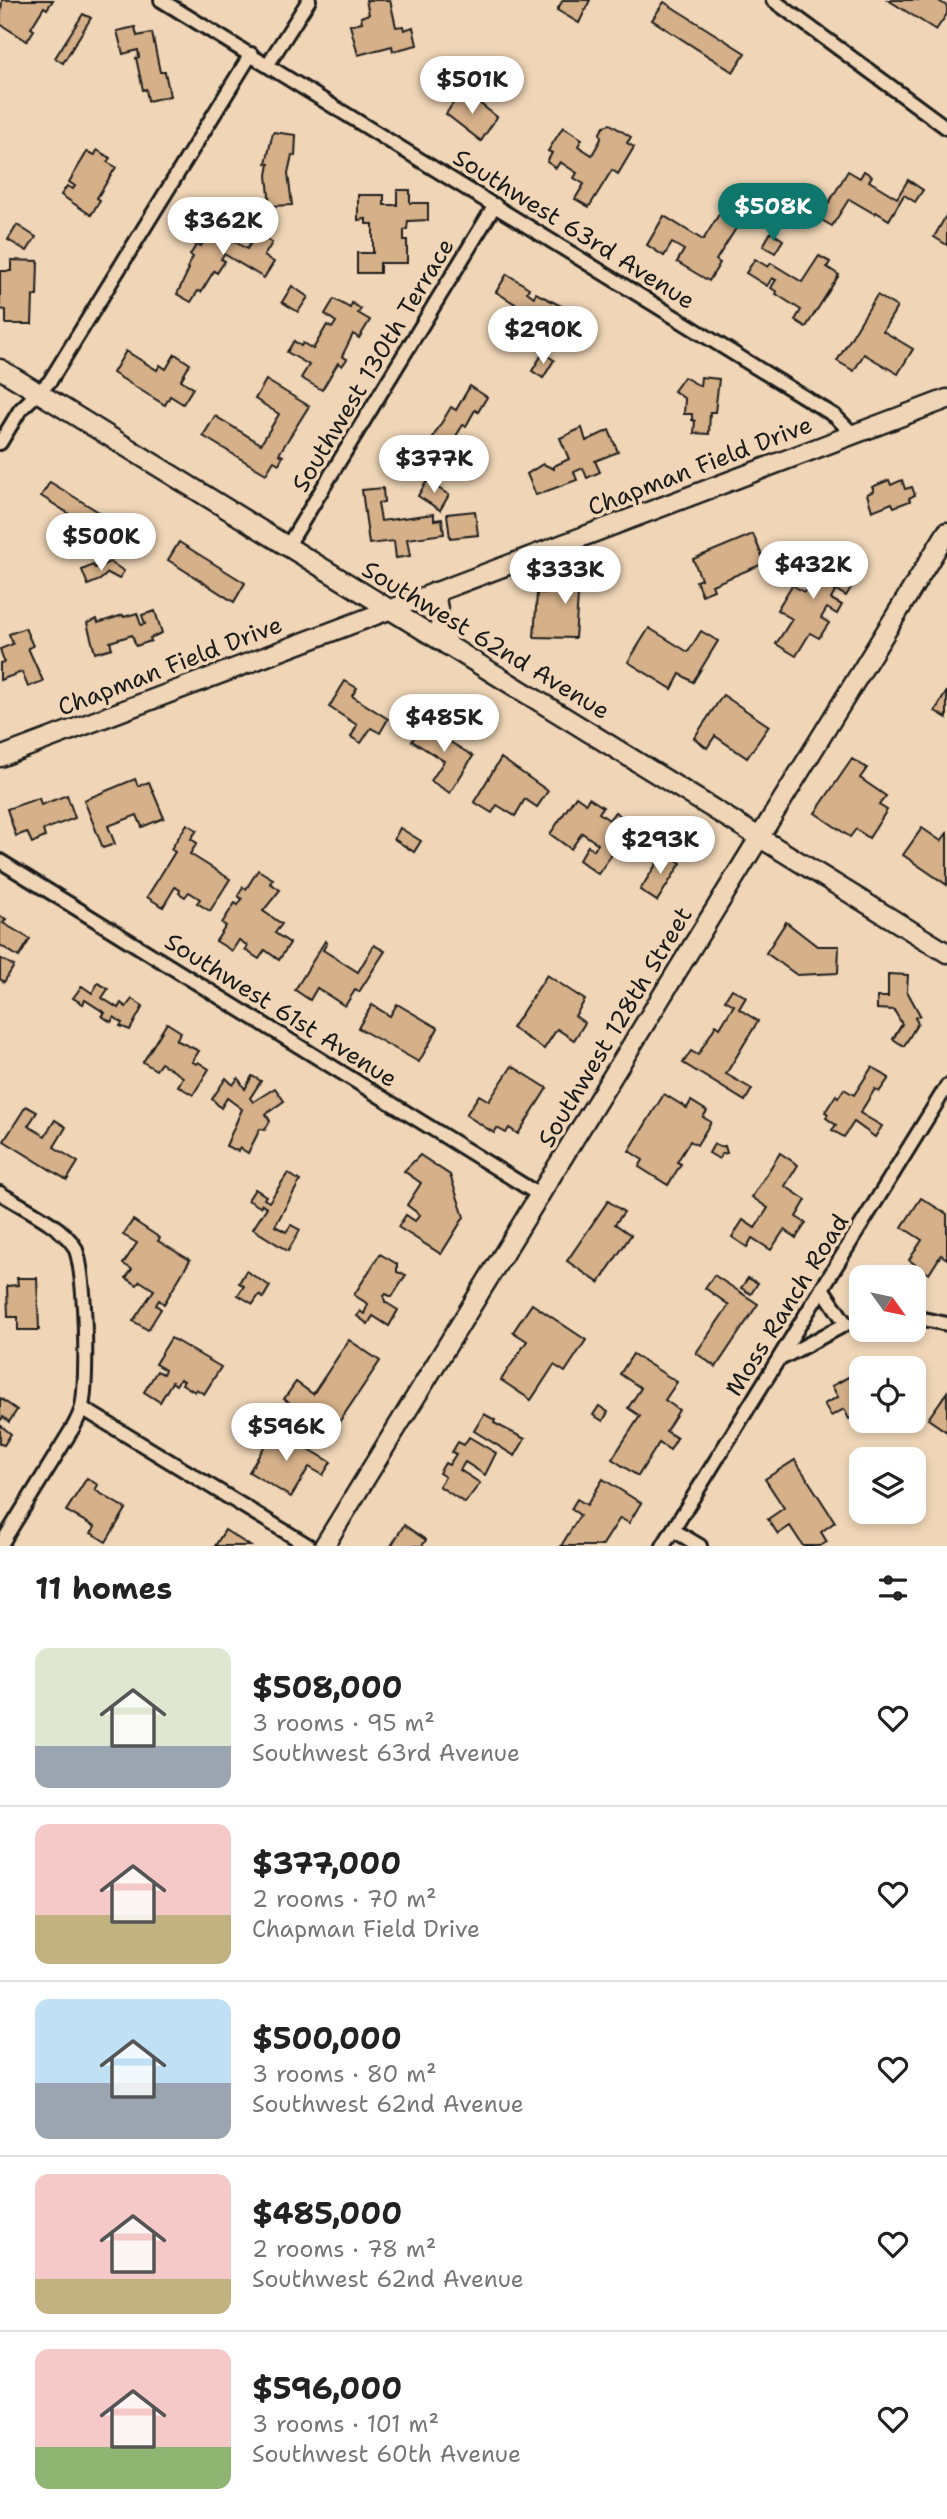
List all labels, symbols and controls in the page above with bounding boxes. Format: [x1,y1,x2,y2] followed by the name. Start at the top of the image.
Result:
[423,57,521,116] pin: $501K
[436,64,508,94] text: $501K
[447,141,701,317] street label: Southwest 63rd Avenue
[724,184,822,243] pin: $508K
[734,191,812,221] text: $508K
[174,198,272,257] pin: $362K
[184,205,262,235] text: $362K
[284,232,462,498] street label: Southwest 130th Terrace
[494,306,592,366] pin: $290K
[504,314,582,344] text: $290K
[583,408,817,524] street label: Chapman Field Drive
[385,435,483,495] pin: $377K
[395,443,473,473] text: $377K
[52,514,150,573] pin: $500K
[62,521,140,551] text: $500K
[764,542,862,601] pin: $432K
[516,546,614,606] pin: $333K
[774,549,852,579] text: $432K
[356,553,616,727] street label: Southwest 62nd Avenue
[526,554,604,584] text: $333K
[53,608,287,724] street label: Chapman Field Drive
[395,694,493,754] pin: $485K
[405,702,483,732] text: $485K
[611,816,709,876] pin: $293K
[621,824,699,854] text: $293K
[531,901,699,1153] street label: Southwest 128th Street
[159,925,403,1095] street label: Southwest 61st Avenue
[718,1208,856,1402] street label: Moss Ranch Road
[849,1265,926,1342] north arrow
[849,1265,926,1524] map controls
[849,1356,926,1433] button: locate
[237,1404,335,1463] pin: $596K
[247,1411,325,1441] text: $596K
[849,1447,926,1524] button: layers
[35,1568,172,1609] text: 11 homes
[874,1569,912,1607] icon: filters
[252,1667,403,1708] text: $508,000
[91,1676,175,1760] icon: home
[874,1699,912,1737] icon: heart
[252,1708,435,1738] text: 3 rooms · 95 m²
[252,1738,520,1768] text: Southwest 63rd Avenue
[252,1843,401,1884] text: $377,000
[91,1852,175,1936] icon: home
[874,1875,912,1913] icon: heart
[252,1884,437,1914] text: 2 rooms · 70 m²
[252,1914,480,1944] text: Chapman Field Drive
[252,2018,402,2059] text: $500,000
[91,2027,175,2111] icon: home
[874,2050,912,2088] icon: heart
[252,2059,437,2089] text: 3 rooms · 80 m²
[252,2089,524,2119] text: Southwest 62nd Avenue
[252,2193,402,2234] text: $485,000
[91,2202,175,2286] icon: home
[874,2225,912,2263] icon: heart
[252,2234,436,2264] text: 2 rooms · 78 m²
[252,2264,524,2294] text: Southwest 62nd Avenue
[252,2368,402,2409] text: $596,000
[91,2377,175,2461] icon: home
[874,2400,912,2438] icon: heart
[252,2409,439,2439] text: 3 rooms · 101 m²
[252,2439,521,2469] text: Southwest 60th Avenue

